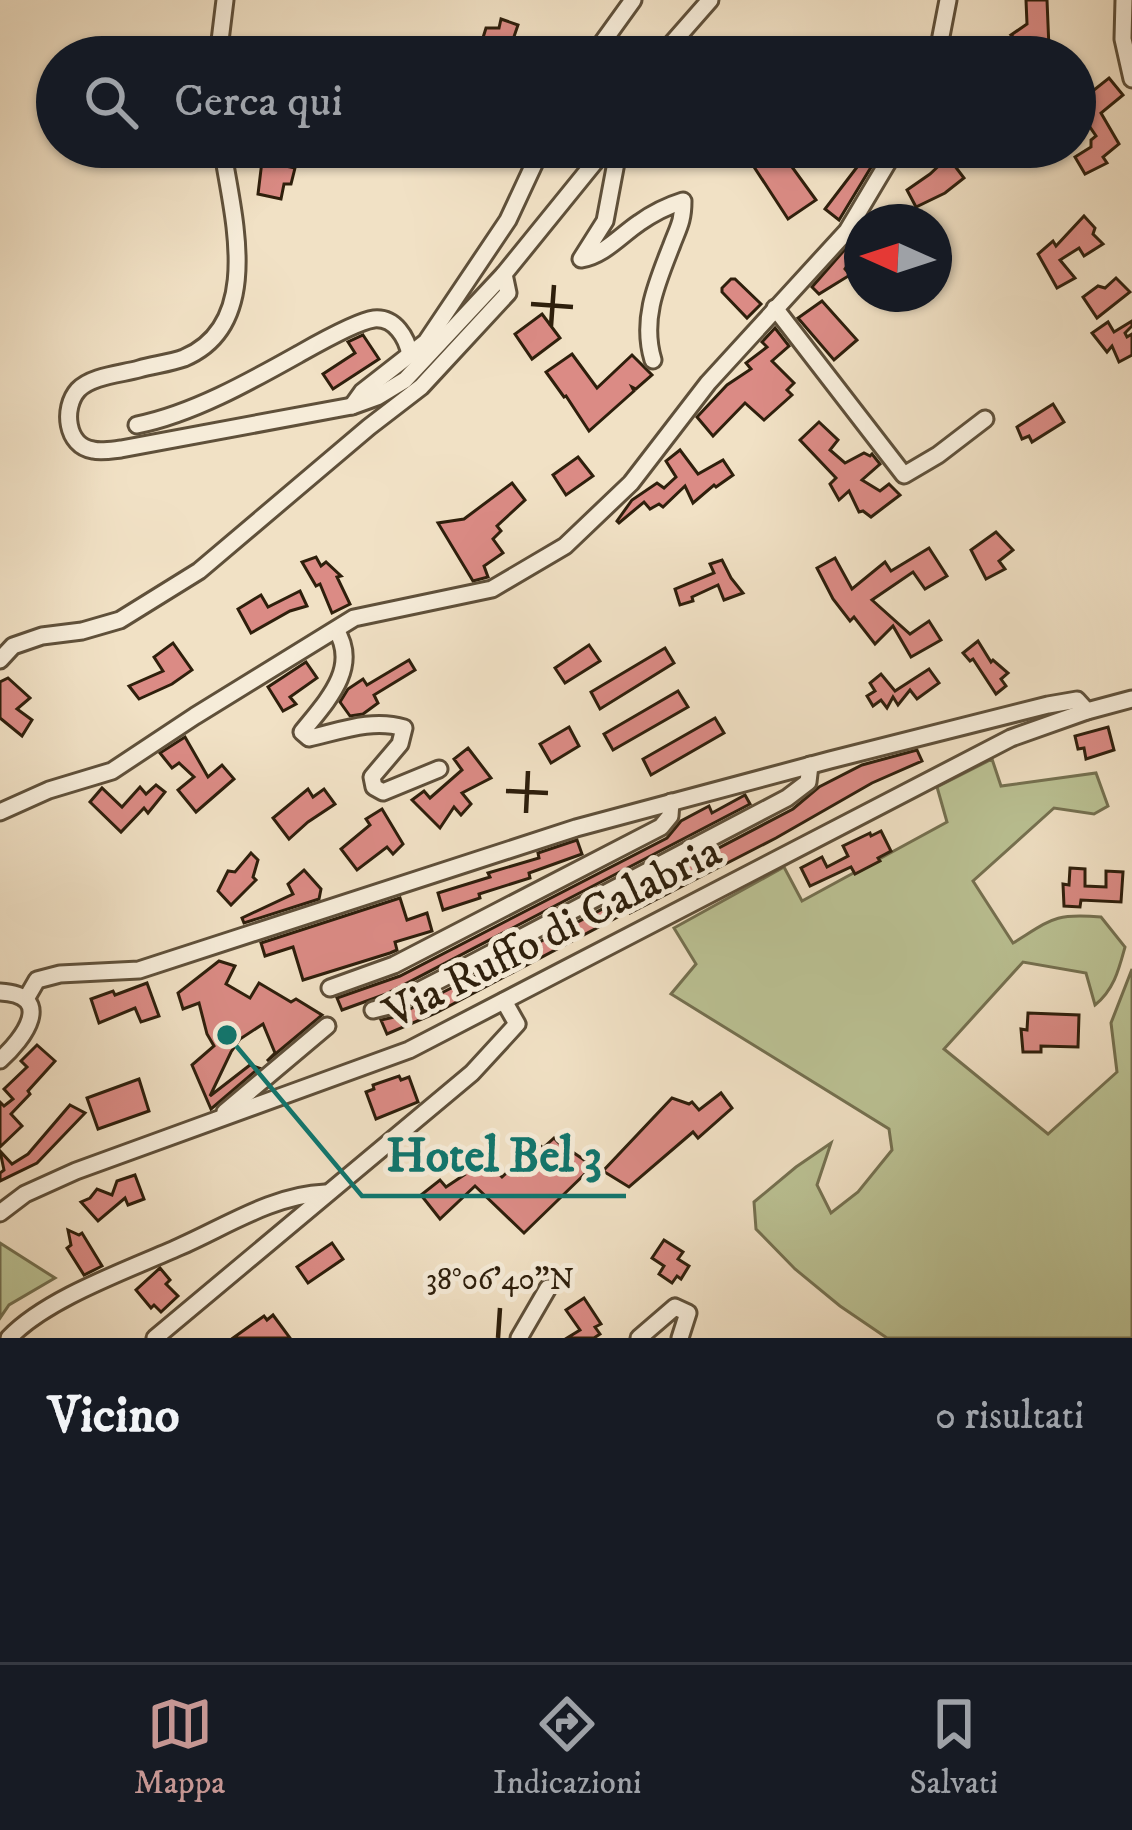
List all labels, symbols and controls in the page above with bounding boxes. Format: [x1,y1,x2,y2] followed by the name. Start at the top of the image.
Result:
[36,36,1096,168] search box
[78,69,144,135] icon: search
[174,74,343,130] text: Cerca qui
[844,204,952,312] north arrow
[374,824,731,1043] street label: Via Ruffo di Calabria
[362,1112,626,1196] callout: Hotel Bel 3
[386,1127,602,1187] text: Hotel Bel 3
[426,1262,574,1299] text: 38°06'40"N
[48,1384,179,1448] text: Vicino
[935,1392,1084,1441] text: 0 risultati
[134,1691,225,1804] tab: Mappa
[493,1691,642,1804] tab: Indicazioni
[909,1691,998,1804] tab: Salvati

